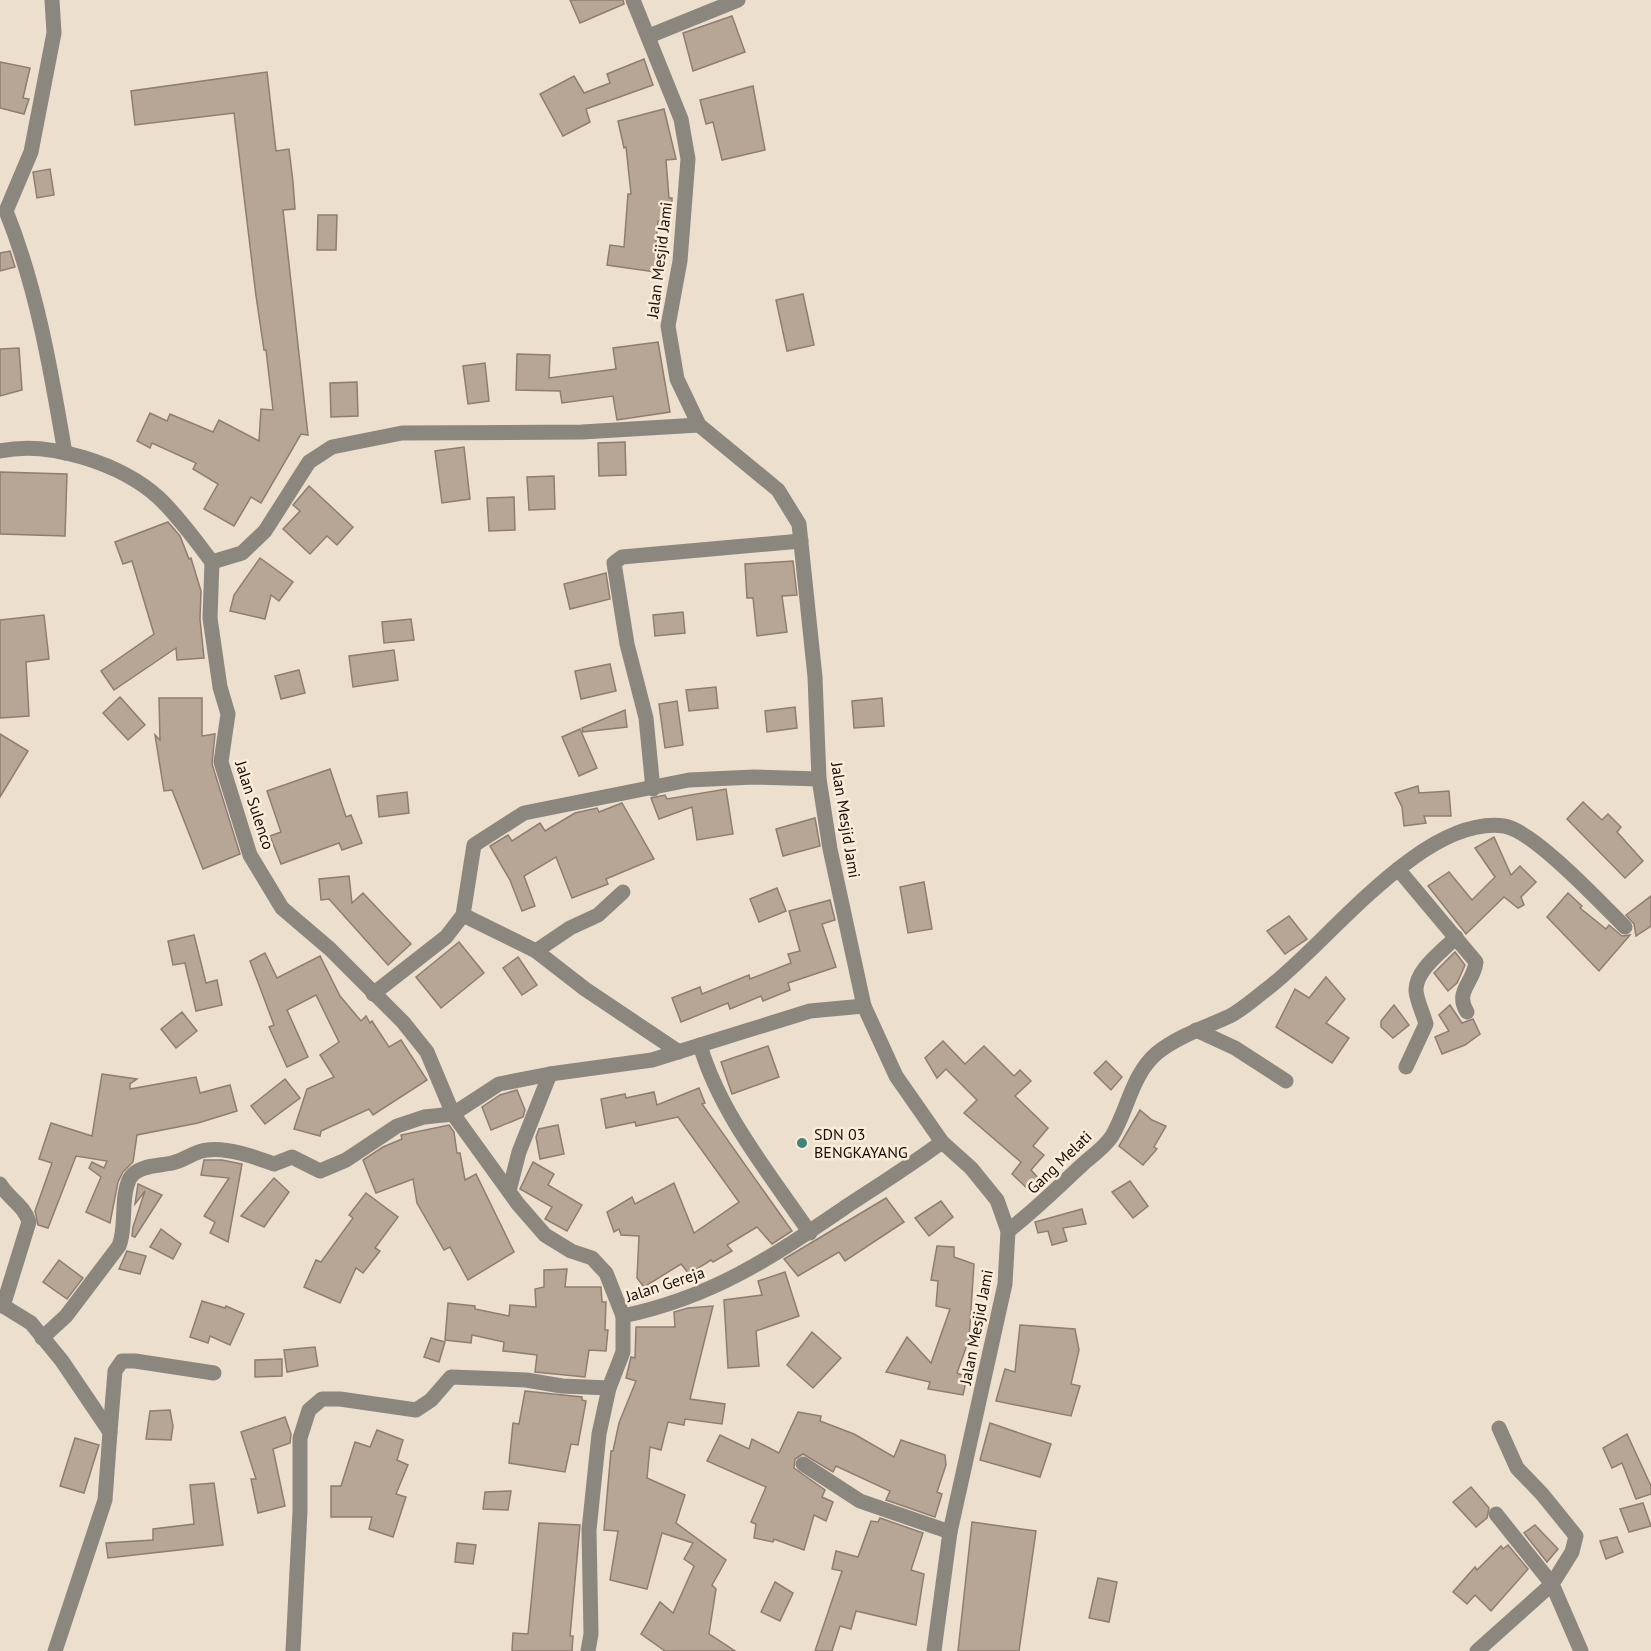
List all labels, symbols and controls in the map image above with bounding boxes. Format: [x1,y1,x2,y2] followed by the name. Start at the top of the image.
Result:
[642,201,676,320] street label: Jalan Mesjid Jami
[231,757,279,852] street label: Jalan Sulenco
[827,760,865,879] street label: Jalan Mesjid Jami
[814,1124,908,1162] place label: SDN 03 BENGKAYANG
[1022,1126,1096,1198] street label: Gang Melati
[795,1136,809,1150] marker: SDN 03 BENGKAYANG
[622,1262,707,1306] street label: Jalan Gereja
[955,1268,997,1387] street label: Jalan Mesjid Jami

